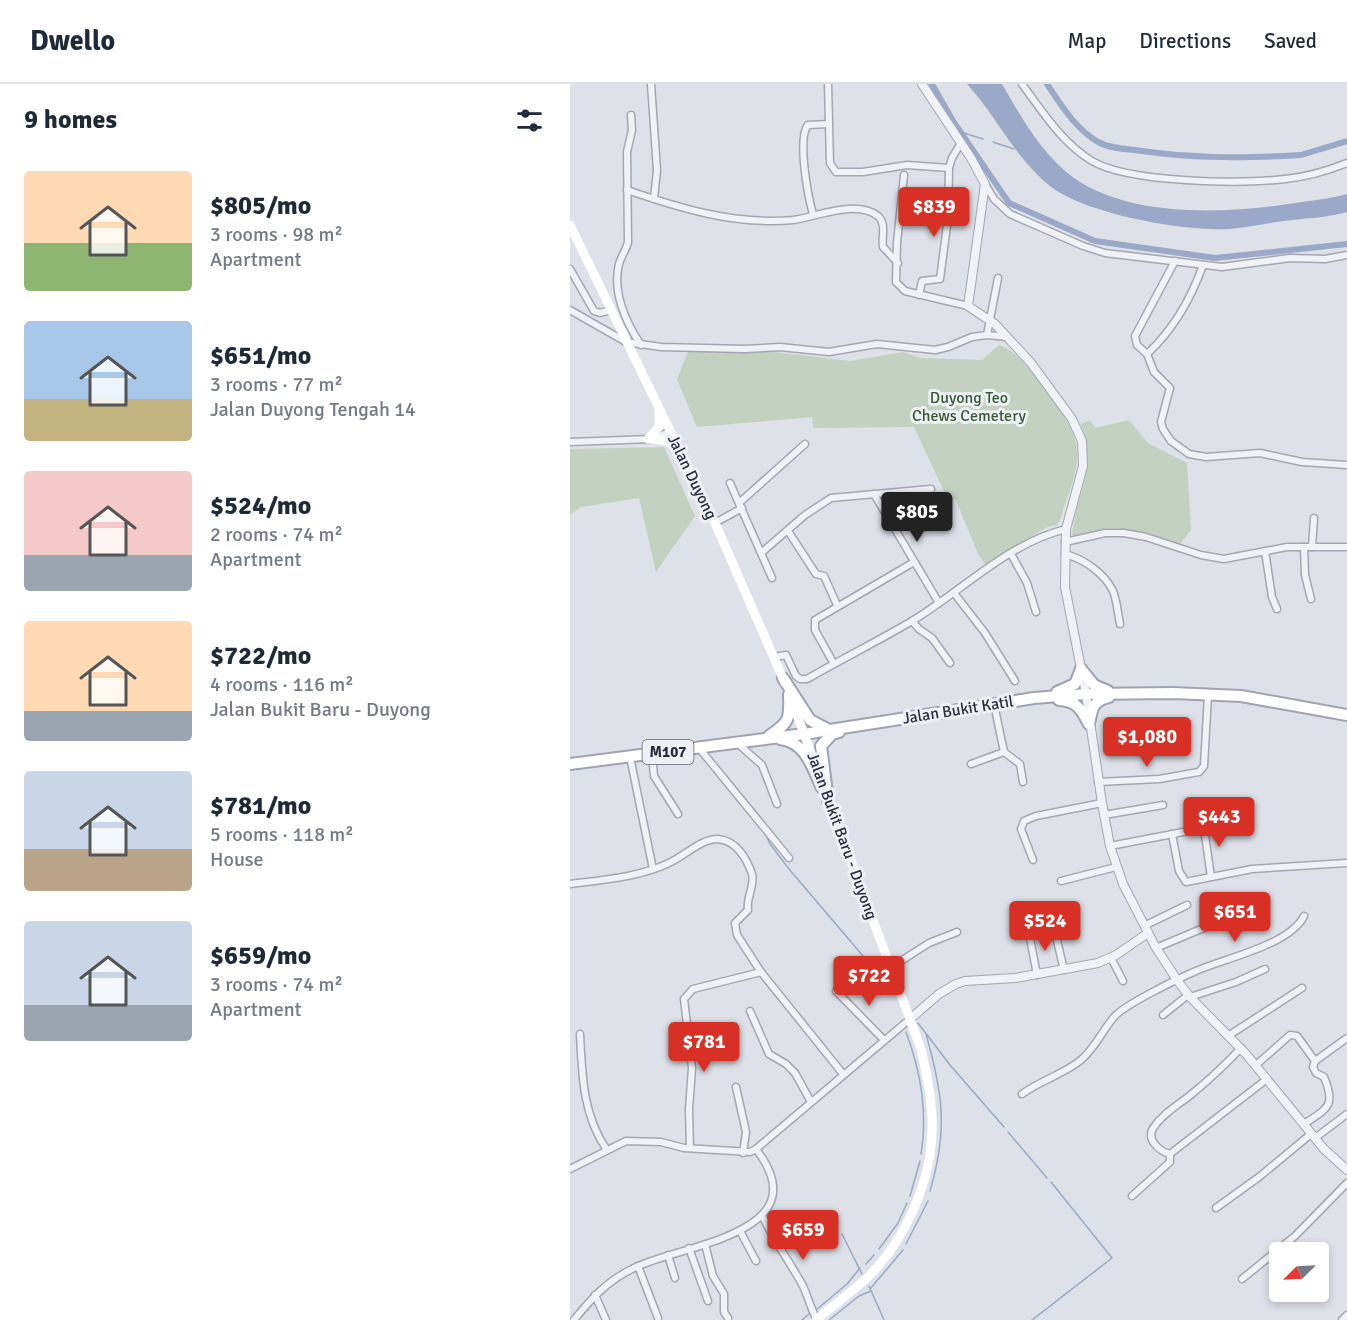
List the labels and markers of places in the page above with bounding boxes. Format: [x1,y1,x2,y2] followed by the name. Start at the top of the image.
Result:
[898,187,970,238] pin: $839
[881,492,953,543] pin: $805
[1098,717,1196,768] pin: $1,080
[1183,797,1255,848] pin: $443
[1199,892,1271,943] pin: $651
[1009,901,1081,952] pin: $524
[833,956,905,1007] pin: $722
[668,1022,740,1073] pin: $781
[767,1210,839,1261] pin: $659

